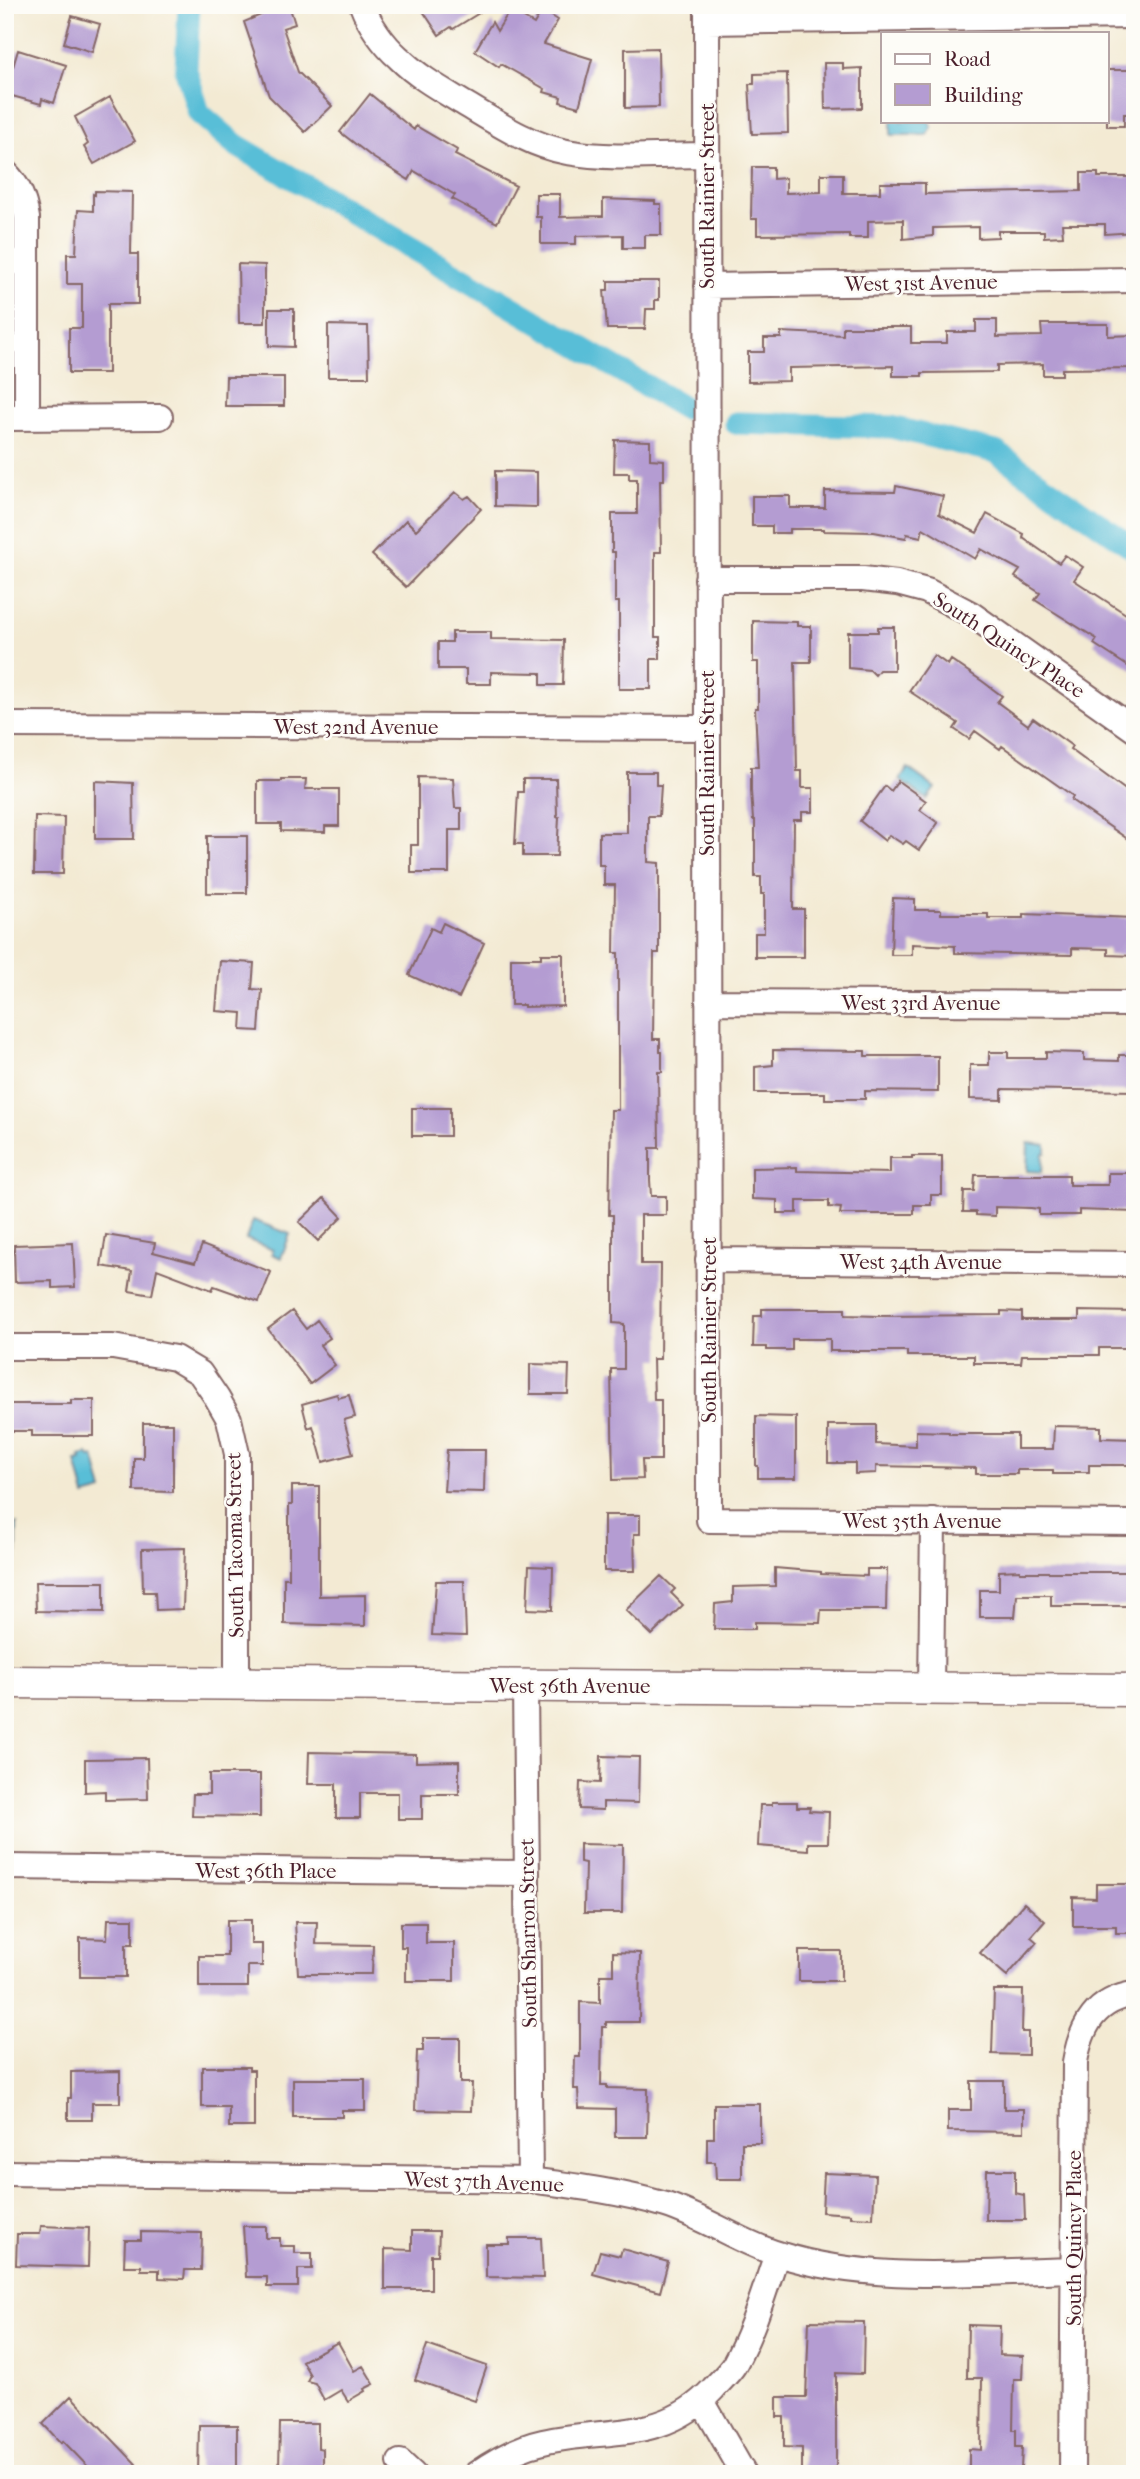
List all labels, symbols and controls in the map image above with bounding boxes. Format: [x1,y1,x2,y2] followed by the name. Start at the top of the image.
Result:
[881,32,1108,122] legend
[944,47,991,71] text: Road
[944,83,1023,107] text: Building
[695,103,719,289] street label: South Rainier Street
[843,270,998,296] street label: West 31st Avenue
[929,587,1089,703] street label: South Quincy Place
[695,670,719,856] street label: South Rainier Street
[273,715,438,739] street label: West 32nd Avenue
[841,991,1000,1015] street label: West 33rd Avenue
[697,1237,721,1423] street label: South Rainier Street
[839,1250,1002,1274] street label: West 34th Avenue
[221,1451,249,1638] street label: South Tacoma Street
[842,1509,1001,1533] street label: West 35th Avenue
[489,1674,650,1698] street label: West 36th Avenue
[514,1837,542,2028] street label: South Sharron Street
[195,1859,336,1883] street label: West 36th Place
[1062,2150,1086,2326] street label: South Quincy Place
[403,2167,564,2197] street label: West 37th Avenue

